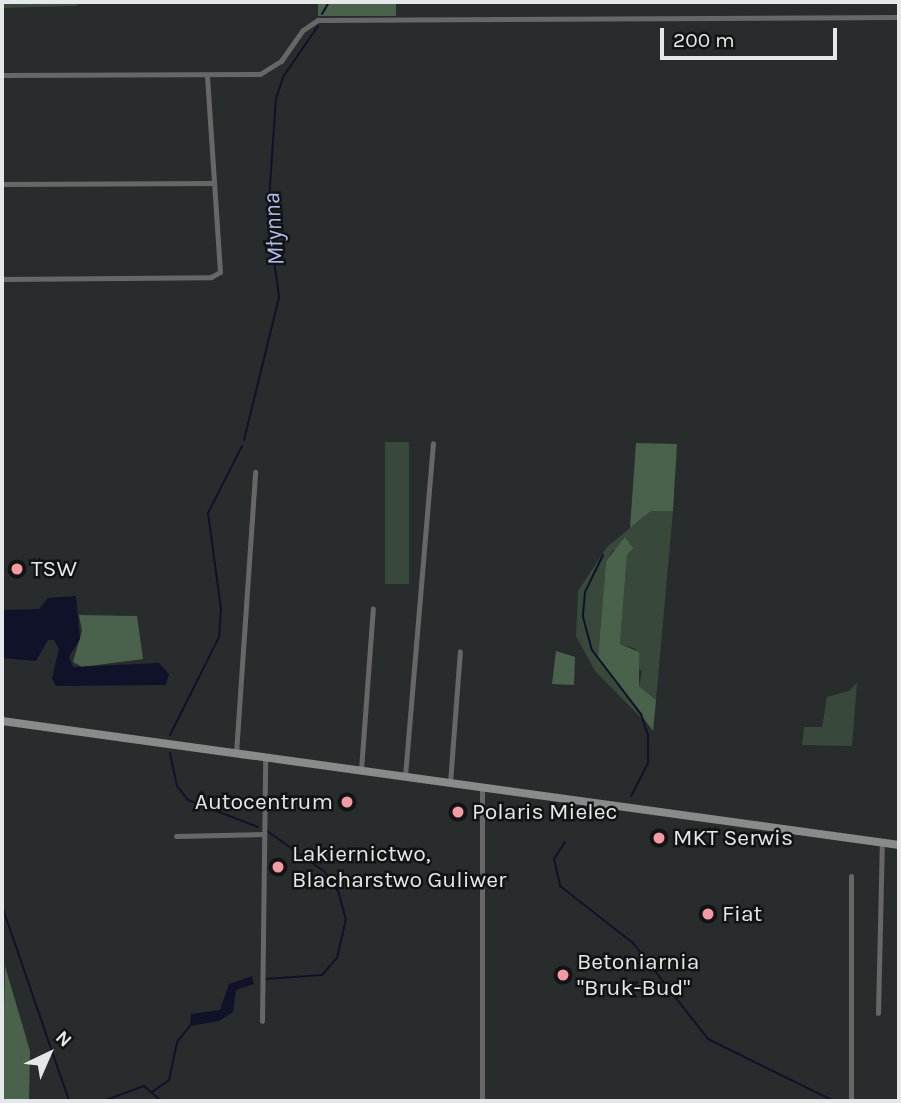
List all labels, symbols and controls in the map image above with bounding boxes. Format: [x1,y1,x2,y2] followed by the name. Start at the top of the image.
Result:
[663,14,840,58] scale bar
[673,28,735,52] text: 200 m
[257,192,291,266] water label: Młynna
[31,555,77,583] place label: TSW
[9,561,25,577] marker: TSW
[195,788,333,816] place label: Autocentrum
[339,794,355,810] marker: Autocentrum
[472,798,617,826] place label: Polaris Mielec
[450,804,466,820] marker: Polaris Mielec
[673,824,793,852] place label: MKT Serwis
[651,830,667,846] marker: MKT Serwis
[292,840,506,894] place label: Lakiernictwo, Blacharstwo Guliwer
[270,859,286,875] marker: Lakiernictwo, Blacharstwo Guliwer
[722,900,762,928] place label: Fiat
[700,906,716,922] marker: Fiat
[577,948,699,1002] place label: Betoniarnia "Bruk-Bud"
[555,967,571,983] marker: Betoniarnia "Bruk-Bud"
[14,1019,84,1089] north arrow
[51,1026,76,1052] text: N

